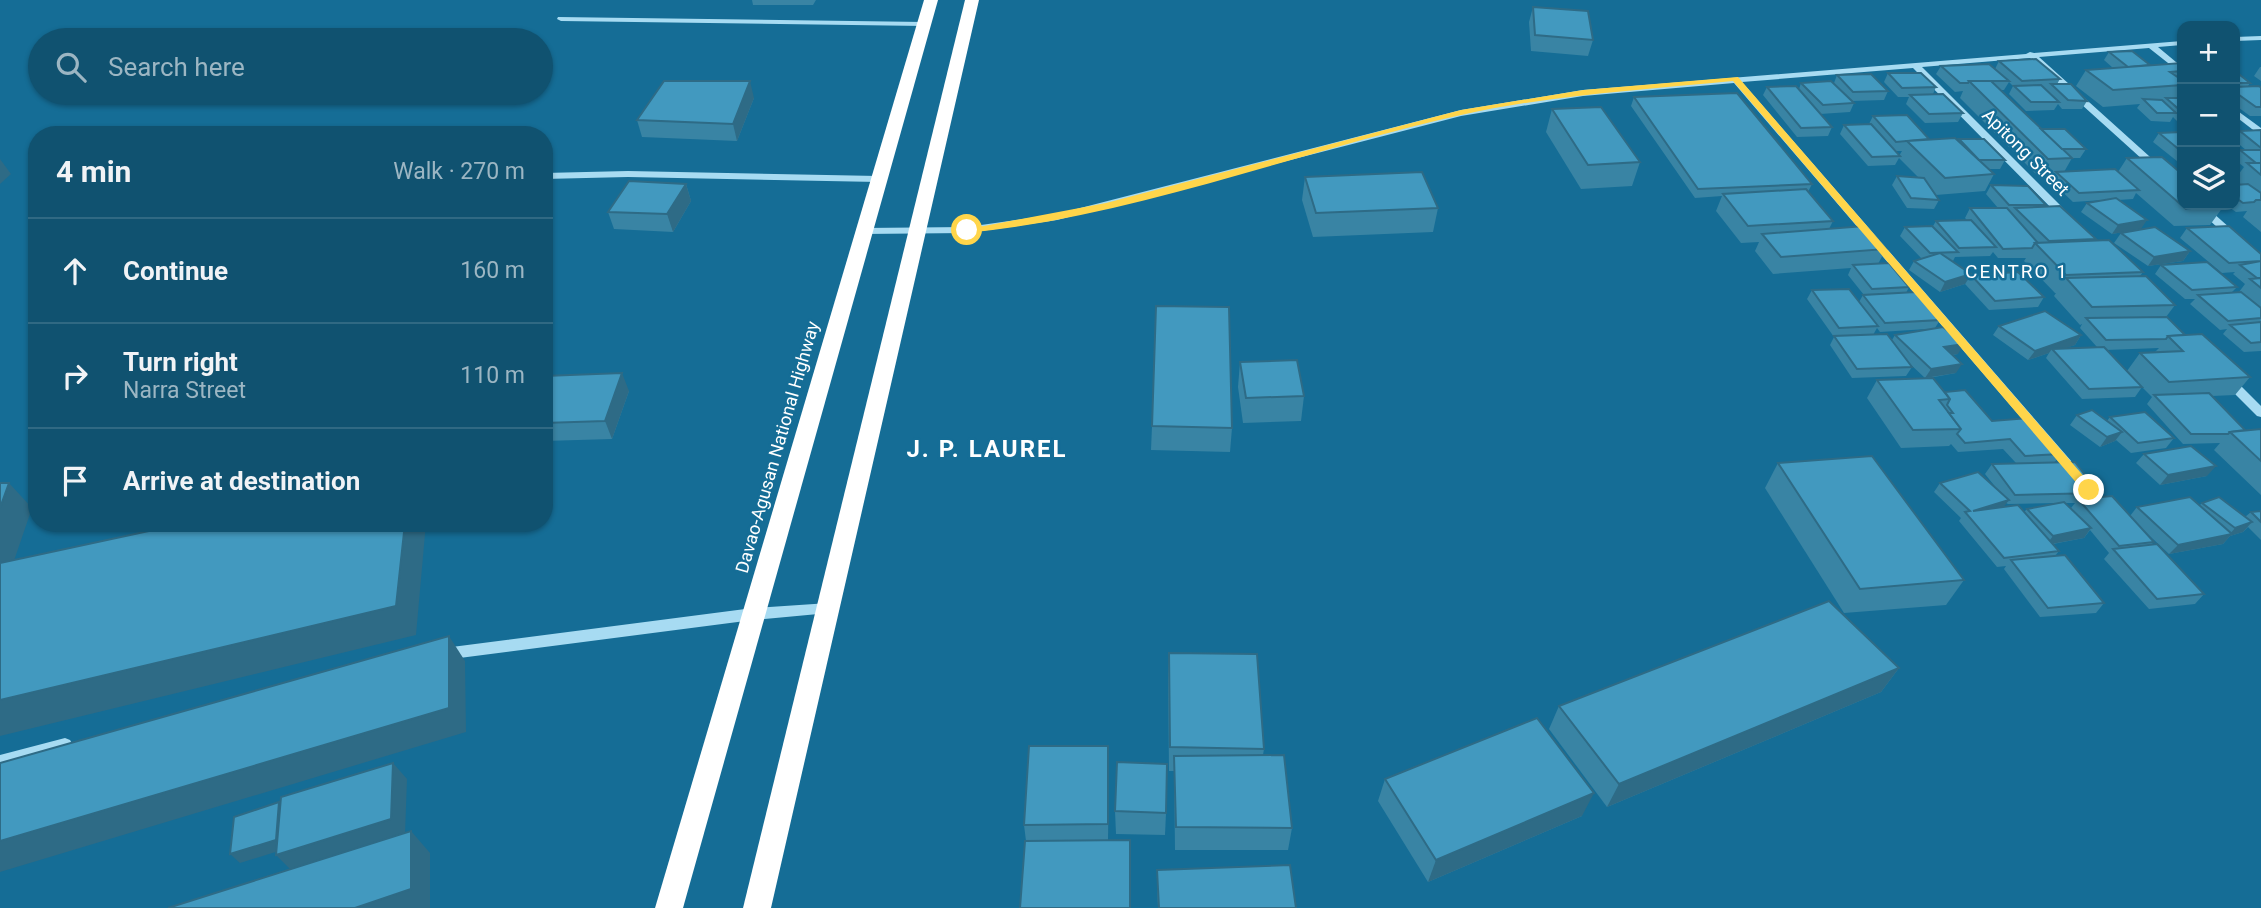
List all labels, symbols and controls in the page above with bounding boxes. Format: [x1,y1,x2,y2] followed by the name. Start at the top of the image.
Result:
[2177,21,2240,210] map controls
[2177,21,2240,84] button: +
[28,28,553,105] search box
[52,48,90,86] icon: search
[108,52,245,82] text: Search here
[2177,84,2240,147] button: −
[1978,104,2074,200] street label: Apitong Street
[2177,147,2240,210] button: layers
[56,154,131,189] text: 4 min
[393,158,525,185] text: Walk · 270 m
[951,214,982,245] route start
[56,252,94,290] icon: ahead
[123,256,228,286] text: Continue
[460,257,525,284] text: 160 m
[1965,260,2069,283] district label: CENTRO 1
[731,318,823,575] street label: Davao-Agusan National Highway
[123,347,238,377] text: Turn right
[56,357,94,395] icon: right
[460,362,525,389] text: 110 m
[123,377,246,404] text: Narra Street
[906,435,1068,463] district label: J. P. LAUREL
[56,462,94,500] icon: arrive
[123,466,360,496] text: Arrive at destination
[2073,474,2104,505] route end

